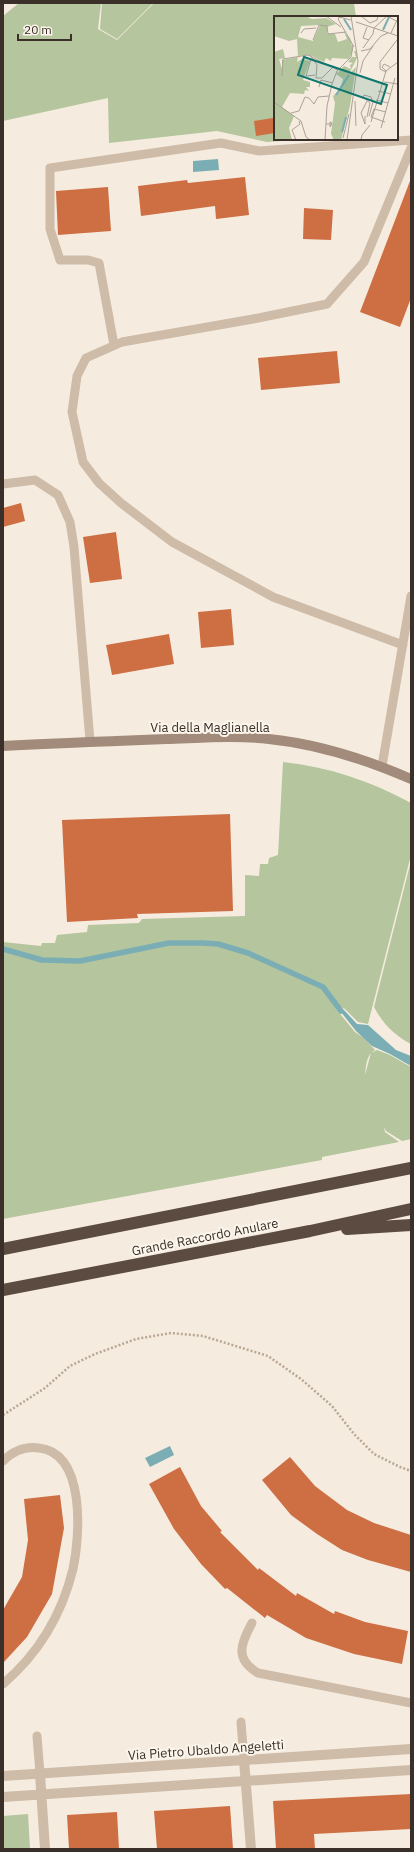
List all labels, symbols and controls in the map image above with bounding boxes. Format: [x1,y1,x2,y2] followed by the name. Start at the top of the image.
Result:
[18,16,71,42] scale bar
[274,16,398,140] inset map
[24,22,52,37] text: 20 m
[150,719,270,736] street label: Via della Maglianella
[130,1214,280,1260] street label: Grande Raccordo Anulare
[127,1736,285,1764] street label: Via Pietro Ubaldo Angeletti

